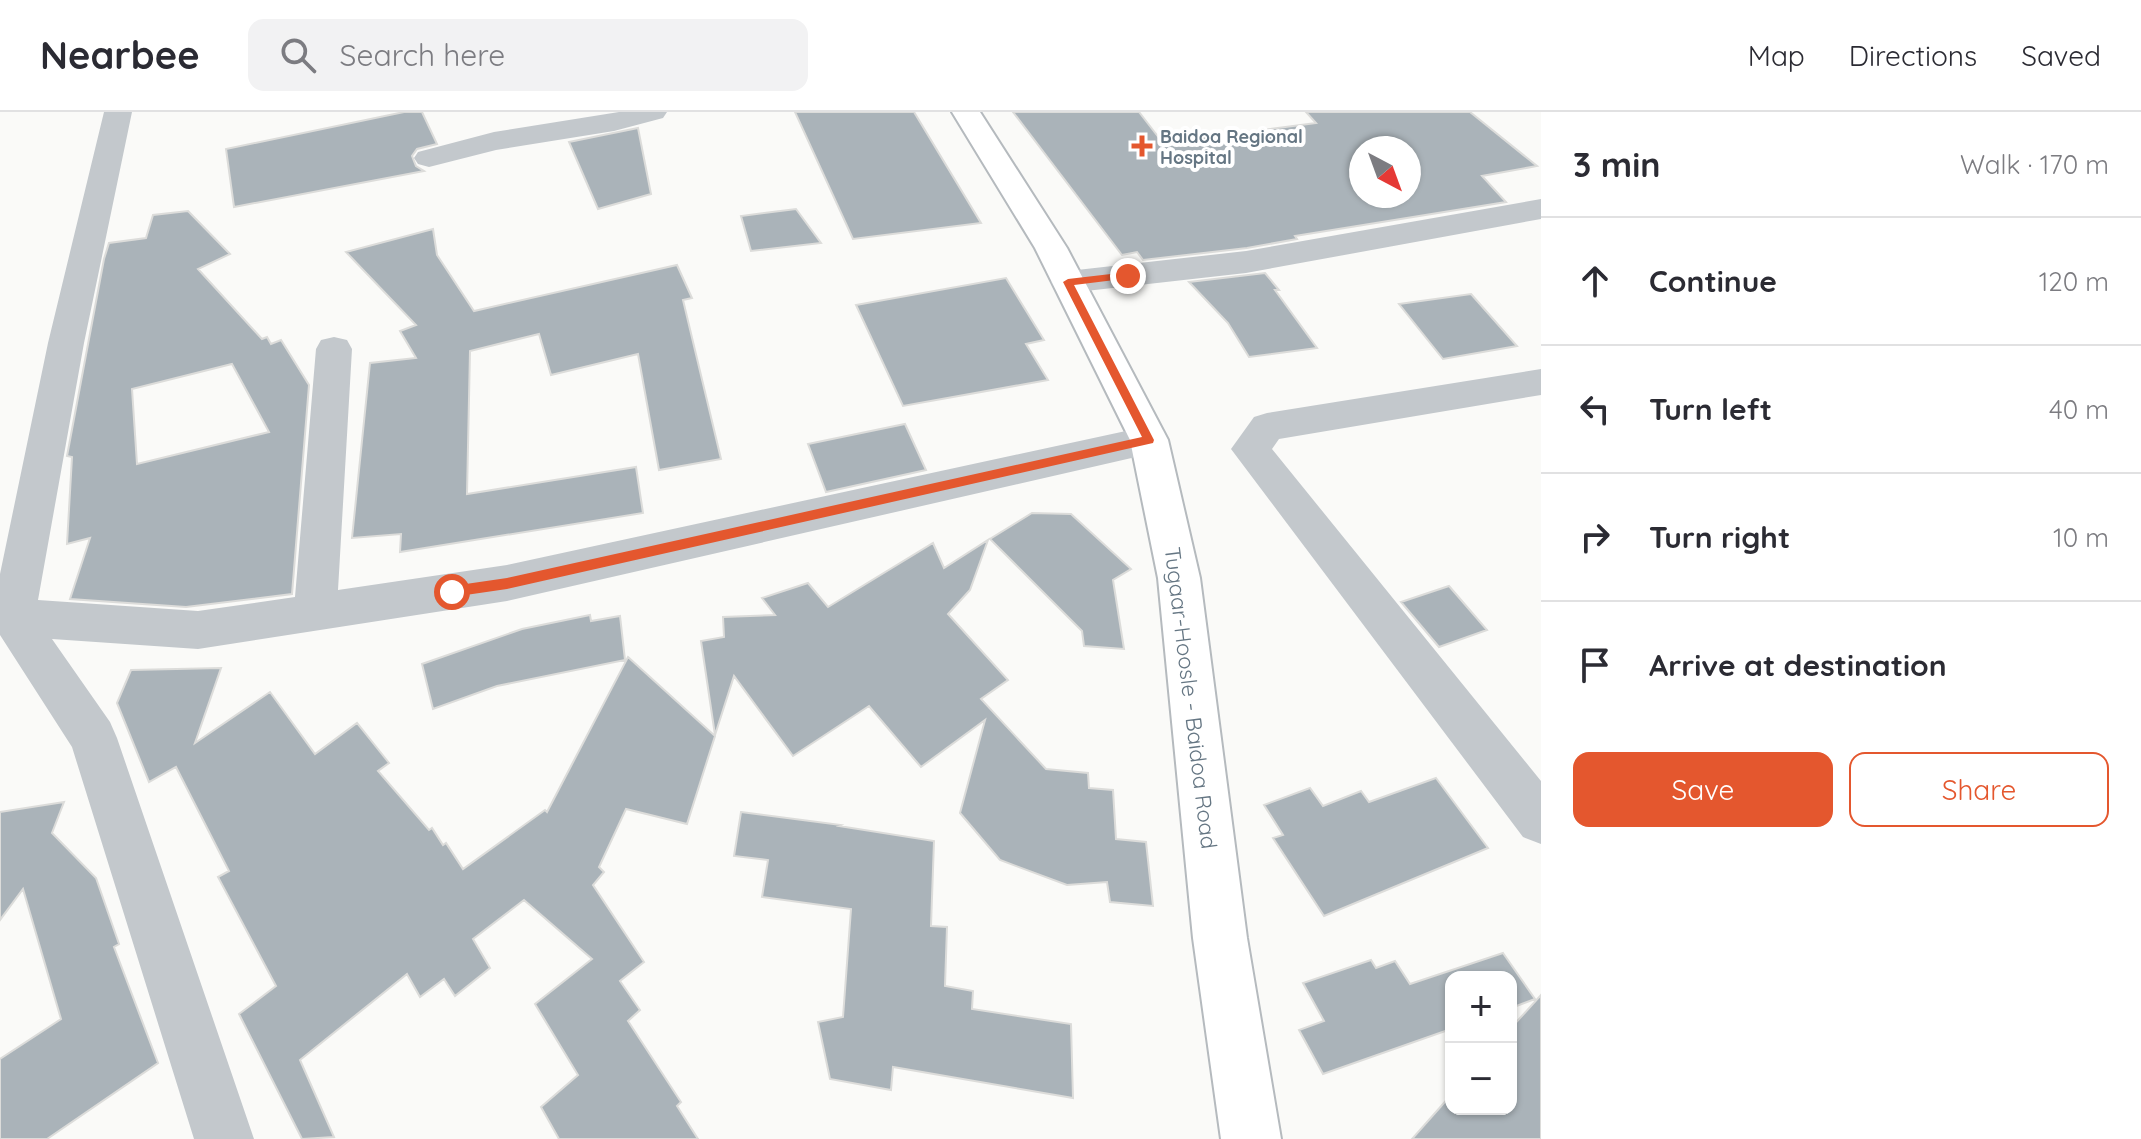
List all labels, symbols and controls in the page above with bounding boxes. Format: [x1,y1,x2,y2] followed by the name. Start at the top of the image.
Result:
[248,19,808,91] search box
[40,31,200,79] text: Nearbee
[276,33,320,77] icon: search
[340,36,505,74] text: Search here
[1748,38,1805,73] text: Map
[1849,38,1977,73] text: Directions
[2021,38,2101,73] text: Saved
[1160,125,1303,169] place label: Baidoa Regional Hospital
[1131,135,1153,157] marker: Baidoa Regional Hospital
[1349,136,1421,208] north arrow
[1573,143,1660,186] text: 3 min
[1960,148,2109,181] text: Walk · 170 m
[1110,258,1146,294] route end
[1573,259,1617,303] icon: ahead
[1649,262,1777,300] text: Continue
[2039,265,2109,298] text: 120 m
[1573,387,1617,431] icon: left
[1649,390,1772,428] text: Turn left
[2049,393,2109,426] text: 40 m
[1573,515,1617,559] icon: right
[1649,518,1790,556] text: Turn right
[2053,521,2109,554] text: 10 m
[1159,545,1223,851] street label: Tugaar-Hoosle - Baidoa Road
[434,574,470,610] route start
[1573,643,1617,687] icon: arrive
[1649,646,1947,684] text: Arrive at destination
[1573,752,1833,827] button: Save
[1849,752,2109,827] button: Share
[1445,971,1517,1115] map controls
[1445,971,1517,1043] button: +
[1445,1043,1517,1115] button: −

